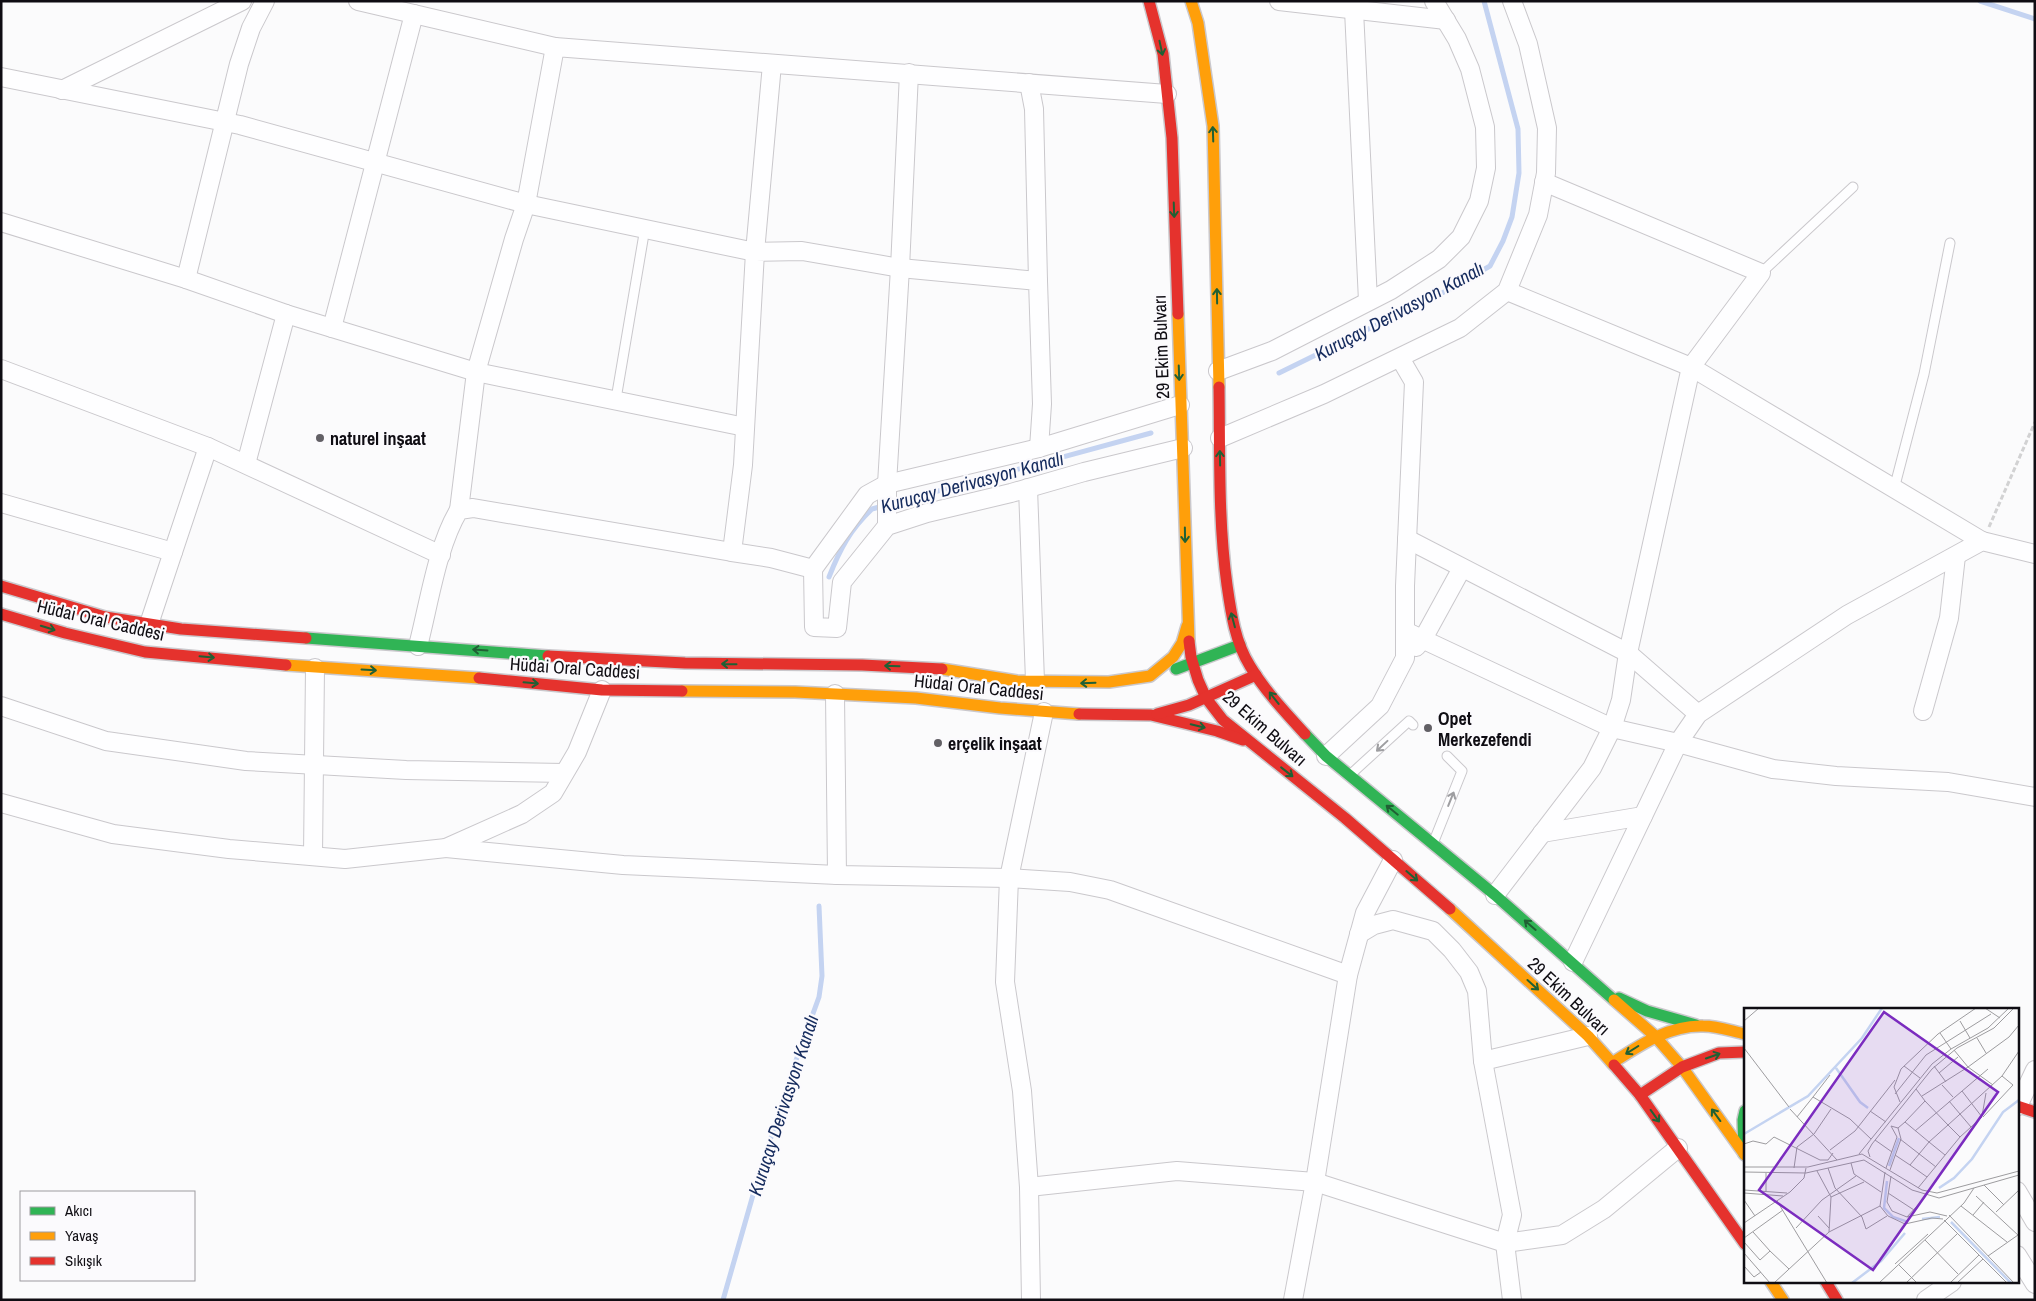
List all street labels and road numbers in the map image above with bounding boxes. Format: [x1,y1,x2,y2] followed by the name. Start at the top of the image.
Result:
[1147,295,1175,399] street label: 29 Ekim Bulvarı
[35,593,167,647] street label: Hüdai Oral Caddesi
[509,651,641,685] street label: Hüdai Oral Caddesi
[913,668,1045,706] street label: Hüdai Oral Caddesi
[1217,684,1313,772] street label: 29 Ekim Bulvarı
[1522,951,1616,1041] street label: 29 Ekim Bulvarı

